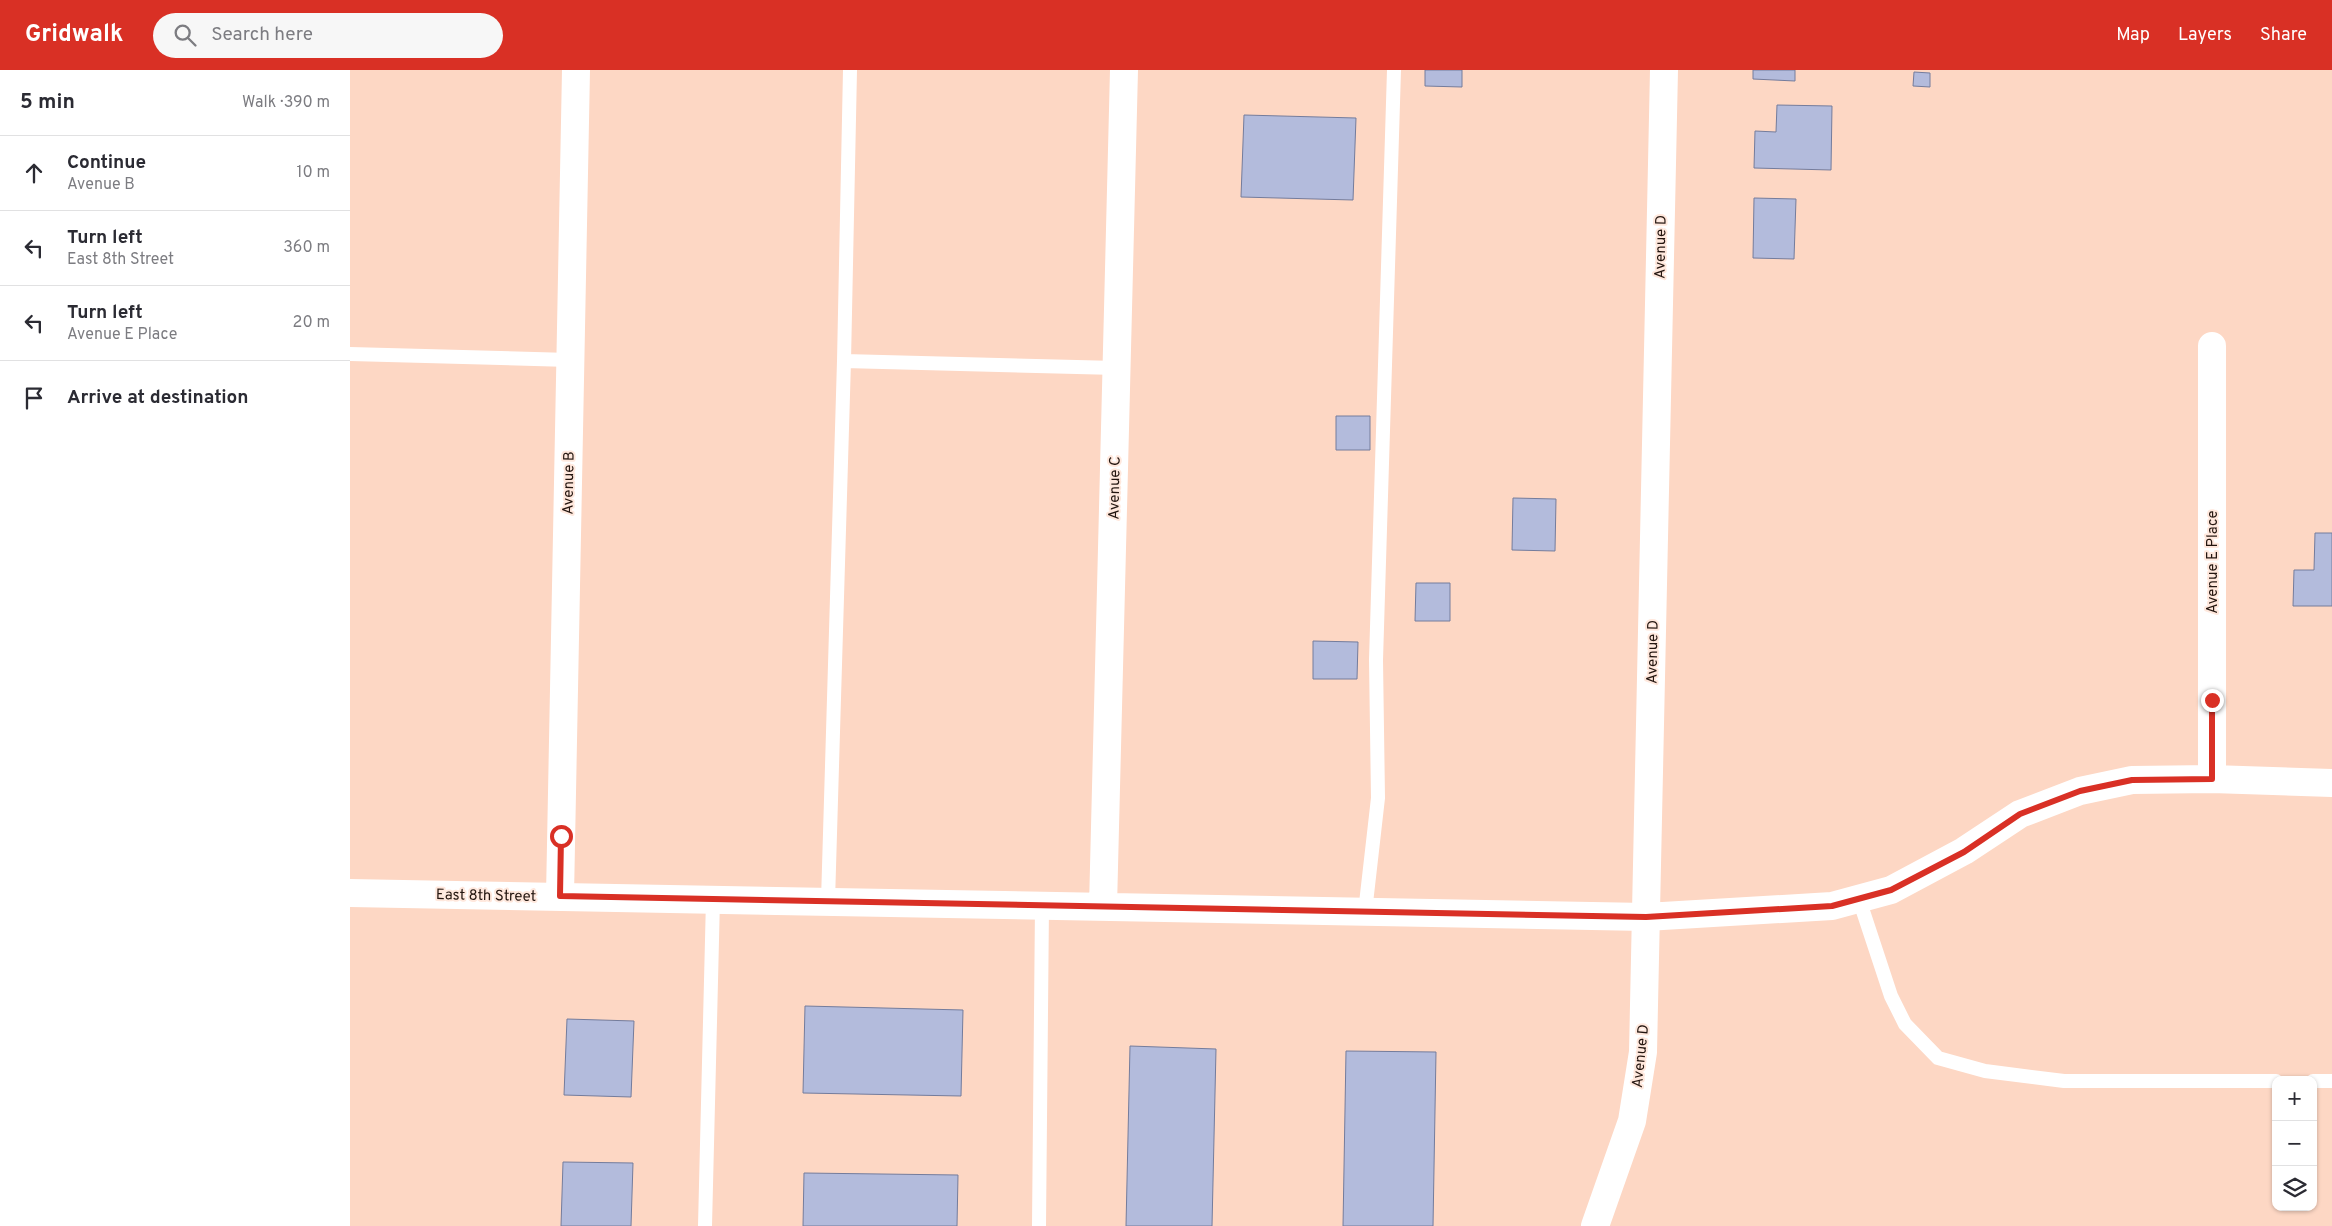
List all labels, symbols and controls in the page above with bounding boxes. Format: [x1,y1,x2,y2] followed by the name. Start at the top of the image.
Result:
[153,13,503,58] search box
[25,20,123,50] text: Gridwalk
[171,21,199,49] icon: search
[211,23,313,47] text: Search here
[2116,24,2150,47] text: Map
[2178,24,2232,47] text: Layers
[2260,24,2307,47] text: Share
[20,89,75,116] text: 5 min
[242,93,330,113] text: Walk · 390 m
[67,151,146,175] text: Continue
[20,159,48,187] icon: ahead
[296,163,330,183] text: 10 m
[67,175,135,195] text: Avenue B
[1651,215,1672,279] street label: Avenue D
[67,226,143,250] text: Turn left
[20,234,48,262] icon: left
[283,238,330,258] text: 360 m
[67,250,174,270] text: East 8th Street
[67,301,143,325] text: Turn left
[20,309,48,337] icon: left
[293,313,330,333] text: 20 m
[67,325,177,345] text: Avenue E Place
[20,384,48,412] icon: arrive
[67,386,248,410] text: Arrive at destination
[559,451,580,515] street label: Avenue B
[1105,456,1126,520] street label: Avenue C
[2204,510,2223,614] street label: Avenue E Place
[1643,620,1664,684] street label: Avenue D
[2201,689,2224,712] route end
[550,825,573,848] route start
[436,886,536,907] street label: East 8th Street
[1629,1023,1654,1089] street label: Avenue D
[2272,1076,2317,1211] map controls
[2272,1076,2317,1121] button: +
[2272,1121,2317,1166] button: −
[2272,1166,2317,1211] button: layers

